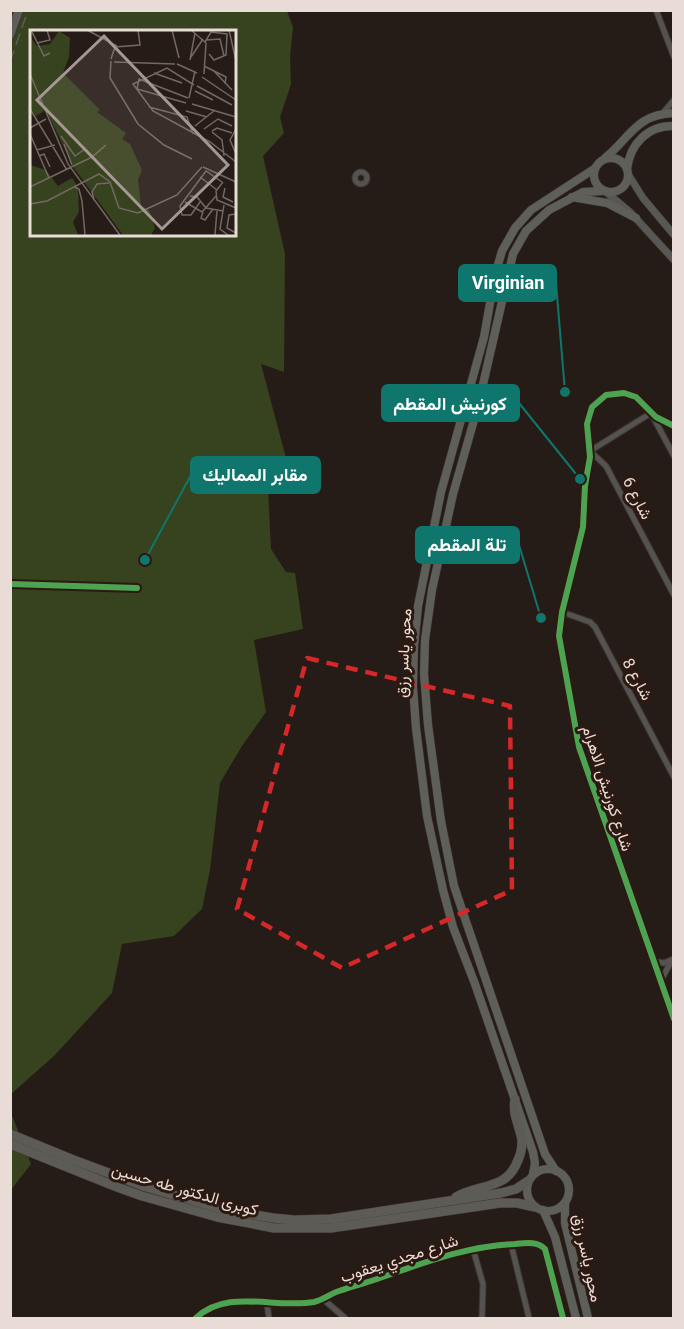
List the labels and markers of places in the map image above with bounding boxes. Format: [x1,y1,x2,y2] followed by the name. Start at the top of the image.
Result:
[459,265,556,301] callout: Virginian
[382,385,519,421] callout: كورنيش المقطم
[191,457,320,493] callout: مقابر المماليك
[416,527,519,563] callout: تلة المقطم

